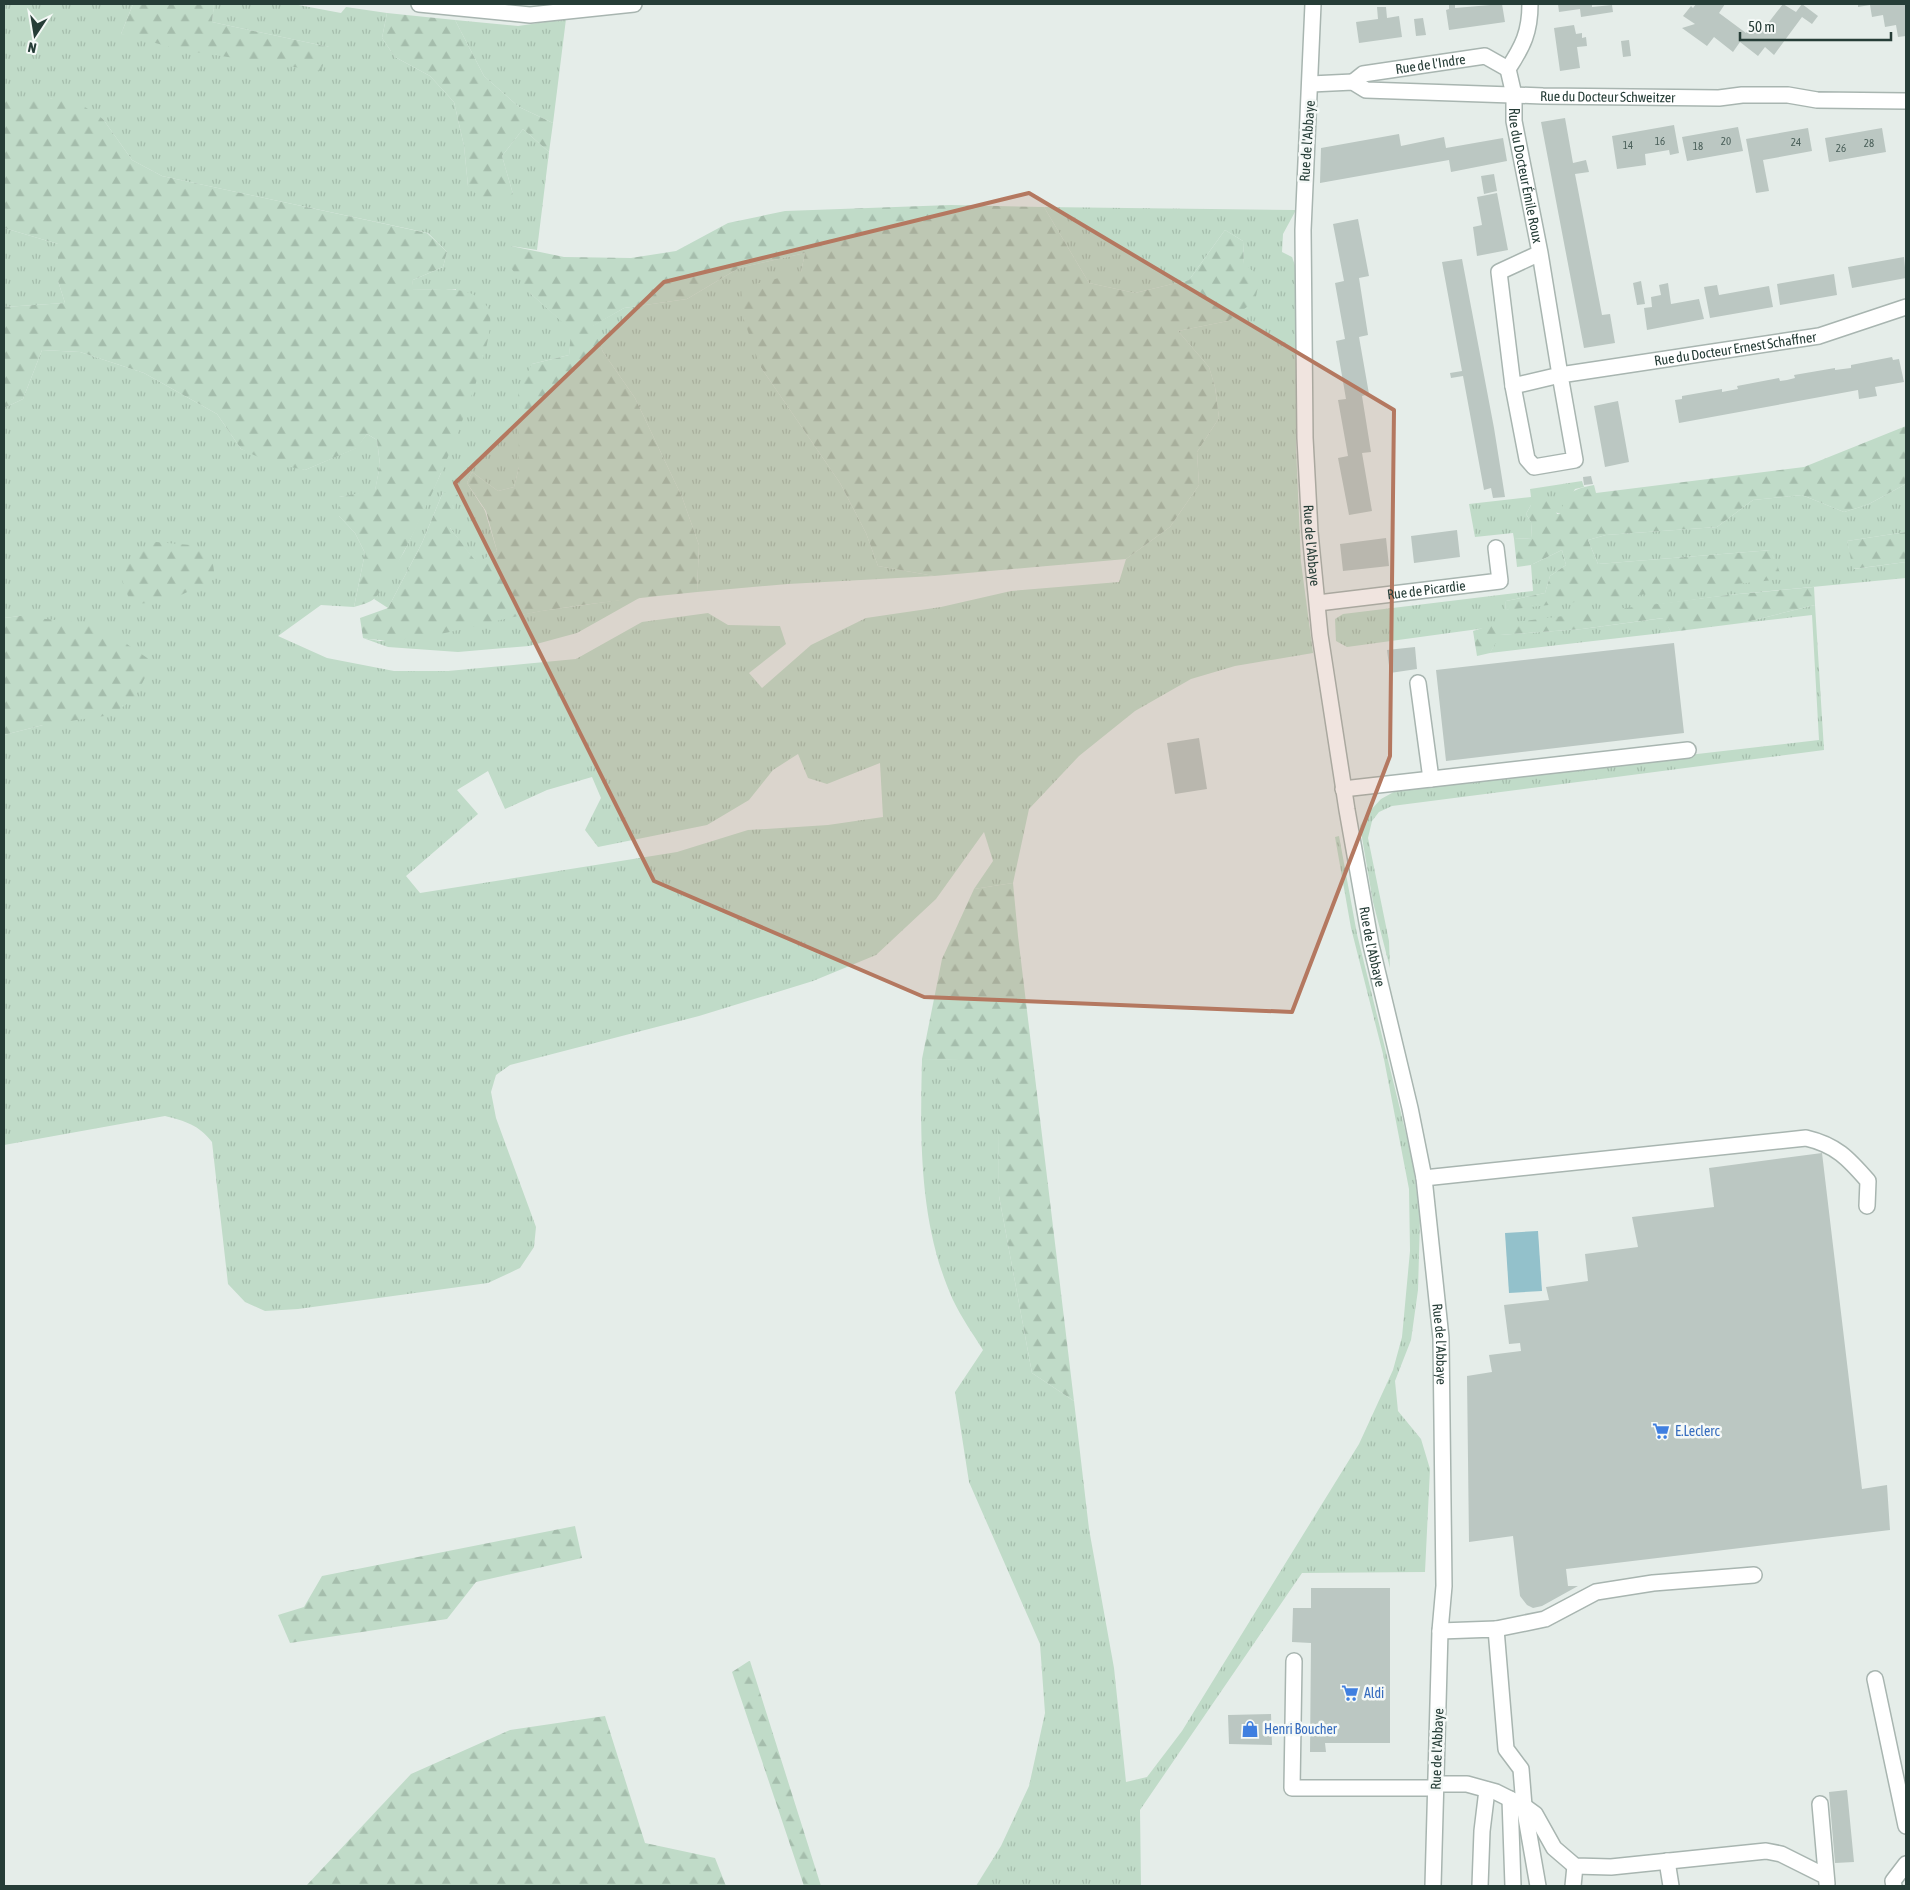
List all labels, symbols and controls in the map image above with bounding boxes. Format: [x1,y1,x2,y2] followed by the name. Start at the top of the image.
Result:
[10,10,60,60] north arrow
[1740,10,1891,42] scale bar
[1748,18,1775,35] text: 50 m
[27,39,38,56] text: N
[1394,51,1467,77] street label: Rue de l'Indre
[1540,88,1676,106] street label: Rue du Docteur Schweitzer
[1296,100,1318,182] street label: Rue de l'Abbaye
[1506,108,1546,245] street label: Rue du Docteur Émile Roux
[1655,135,1665,147] house number: 16
[1721,135,1731,147] house number: 20
[1791,136,1801,148] house number: 24
[1864,137,1874,149] house number: 28
[1623,139,1633,151] house number: 14
[1693,140,1703,152] house number: 18
[1836,142,1846,154] house number: 26
[1653,328,1818,369] street label: Rue du Docteur Ernest Schaffner
[1301,504,1323,587] street label: Rue de l'Abbaye
[1386,577,1466,603] street label: Rue de Picardie
[1356,905,1389,988] street label: Rue de l'Abbaye
[1429,1303,1450,1385] street label: Rue de l'Abbaye
[1651,1421,1671,1441] supermarket icon: E.Leclerc
[1675,1423,1720,1439] place label: E.Leclerc
[1340,1683,1360,1703] supermarket icon: Aldi
[1364,1685,1384,1701] place label: Aldi
[1428,1708,1446,1790] street label: Rue de l'Abbaye
[1240,1719,1260,1739] shop icon: Henri Boucher
[1264,1721,1338,1737] place label: Henri Boucher

